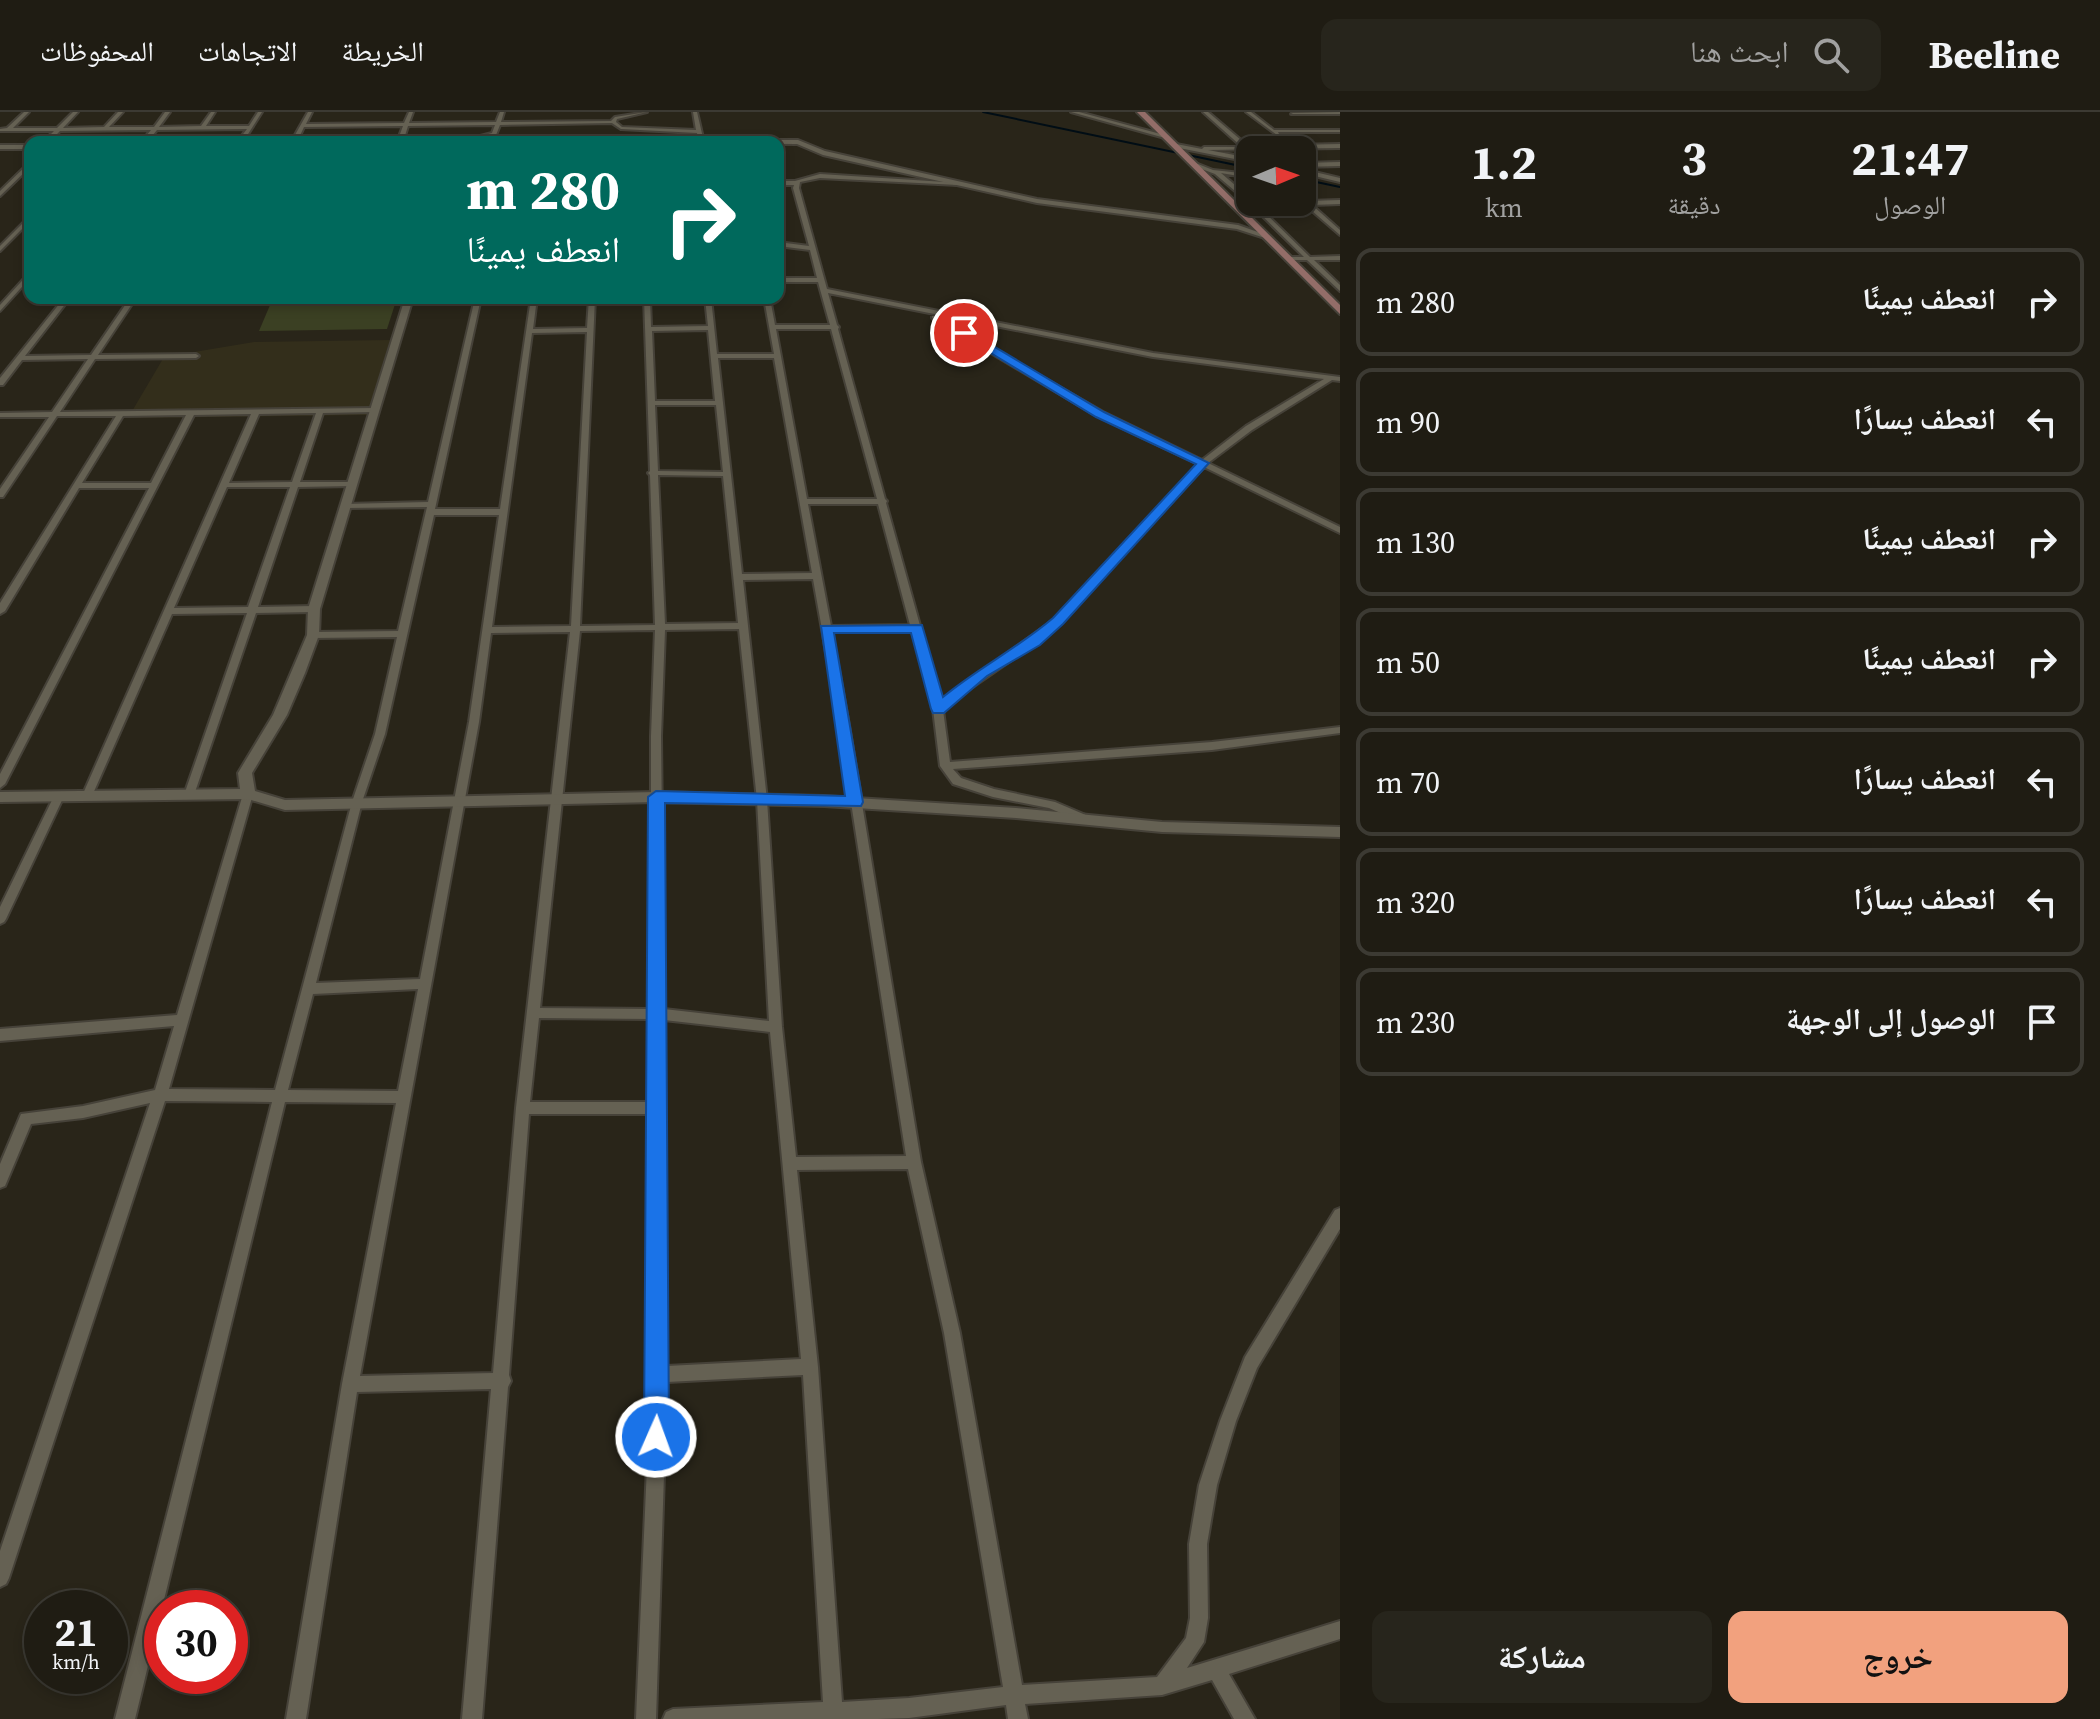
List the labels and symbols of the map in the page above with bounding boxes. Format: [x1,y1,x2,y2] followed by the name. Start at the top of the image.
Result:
[1236,136,1316,216] north arrow
[930,299,998,367] pin
[614,1395,698,1479] position arrow
[144,1590,248,1694] speed limit sign: 30

